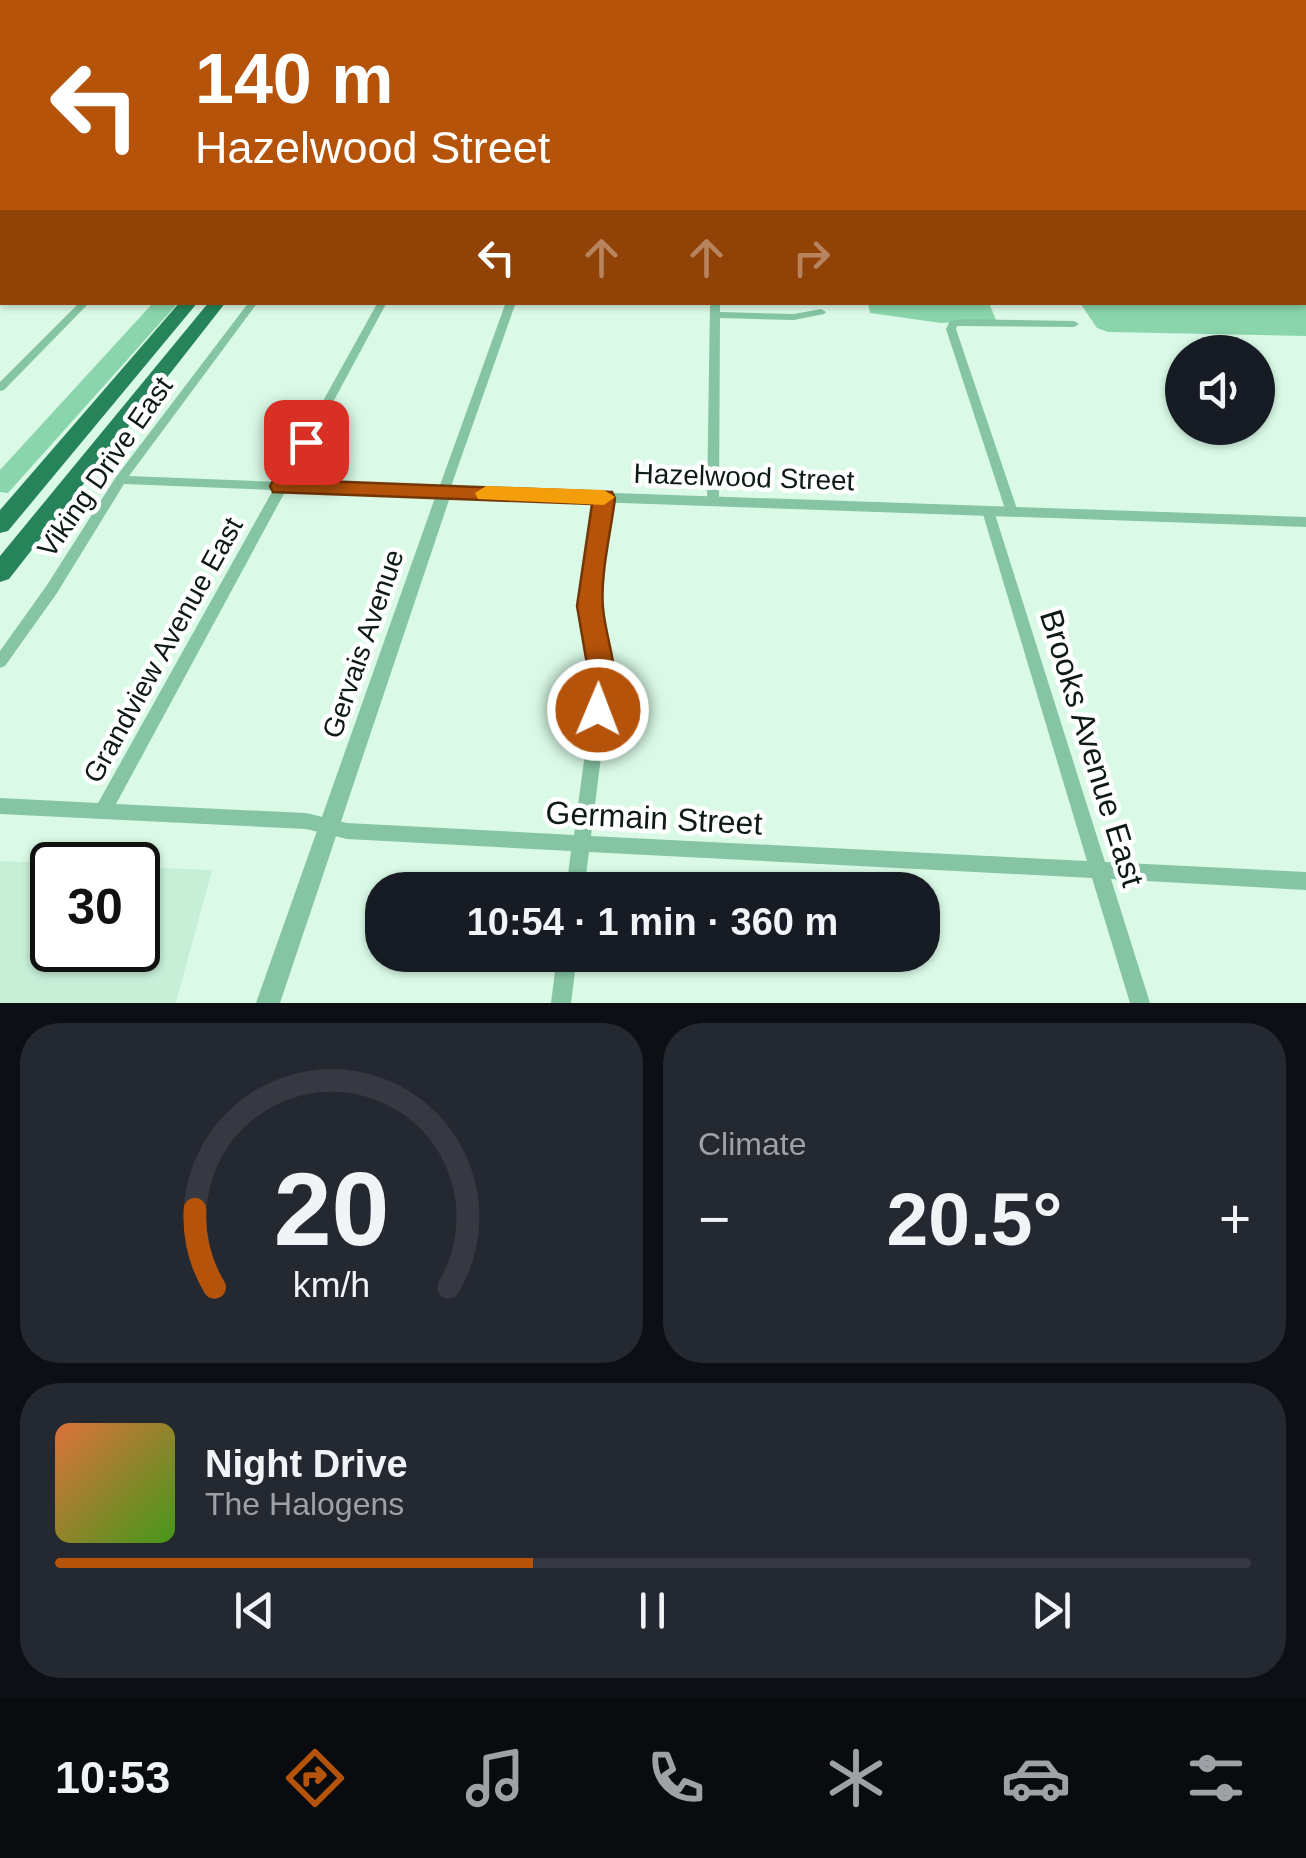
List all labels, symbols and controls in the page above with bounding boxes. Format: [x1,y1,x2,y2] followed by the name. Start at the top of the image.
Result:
[30,40,160,170] icon: left
[195,40,393,118] text: 140 m
[195,122,550,173] text: Hazelwood Street
[469,230,524,285] icon: left
[574,230,629,285] icon: ahead
[679,230,734,285] icon: ahead
[784,230,839,285] icon: right
[1165,335,1275,445] map controls
[1165,335,1275,445] button: sound
[31,371,179,563] street label: Viking Drive East
[264,400,349,485] pin
[279,415,334,470] icon: arrive
[633,458,855,496] street label: Hazelwood Street
[77,512,249,788] street label: Grandview Avenue East
[316,546,410,742] street label: Gervais Avenue
[1033,605,1151,891] street label: Brooks Avenue East
[546,658,650,762] position arrow
[545,794,763,842] street label: Germain Street
[30,842,160,972] speed limit sign: 30
[467,901,838,943] text: 10:54 · 1 min · 360 m
[698,1126,806,1162] text: Climate
[274,1151,389,1267] text: 20
[887,1177,1062,1261] text: 20.5°
[698,1188,730,1250] text: −
[1219,1188,1251,1250] text: +
[293,1265,370,1305] text: km/h
[205,1443,408,1485] text: Night Drive
[205,1486,404,1522] text: The Halogens
[227,1583,282,1638] icon: previous
[625,1583,680,1638] icon: pause
[1024,1583,1079,1638] icon: next
[280,1743,350,1813] icon: directions
[460,1743,530,1813] icon: music
[641,1743,711,1813] icon: phone
[821,1743,891,1813] icon: climate
[1001,1743,1071,1813] icon: car
[1181,1743,1251,1813] icon: filters
[55,1752,170,1803] text: 10:53

